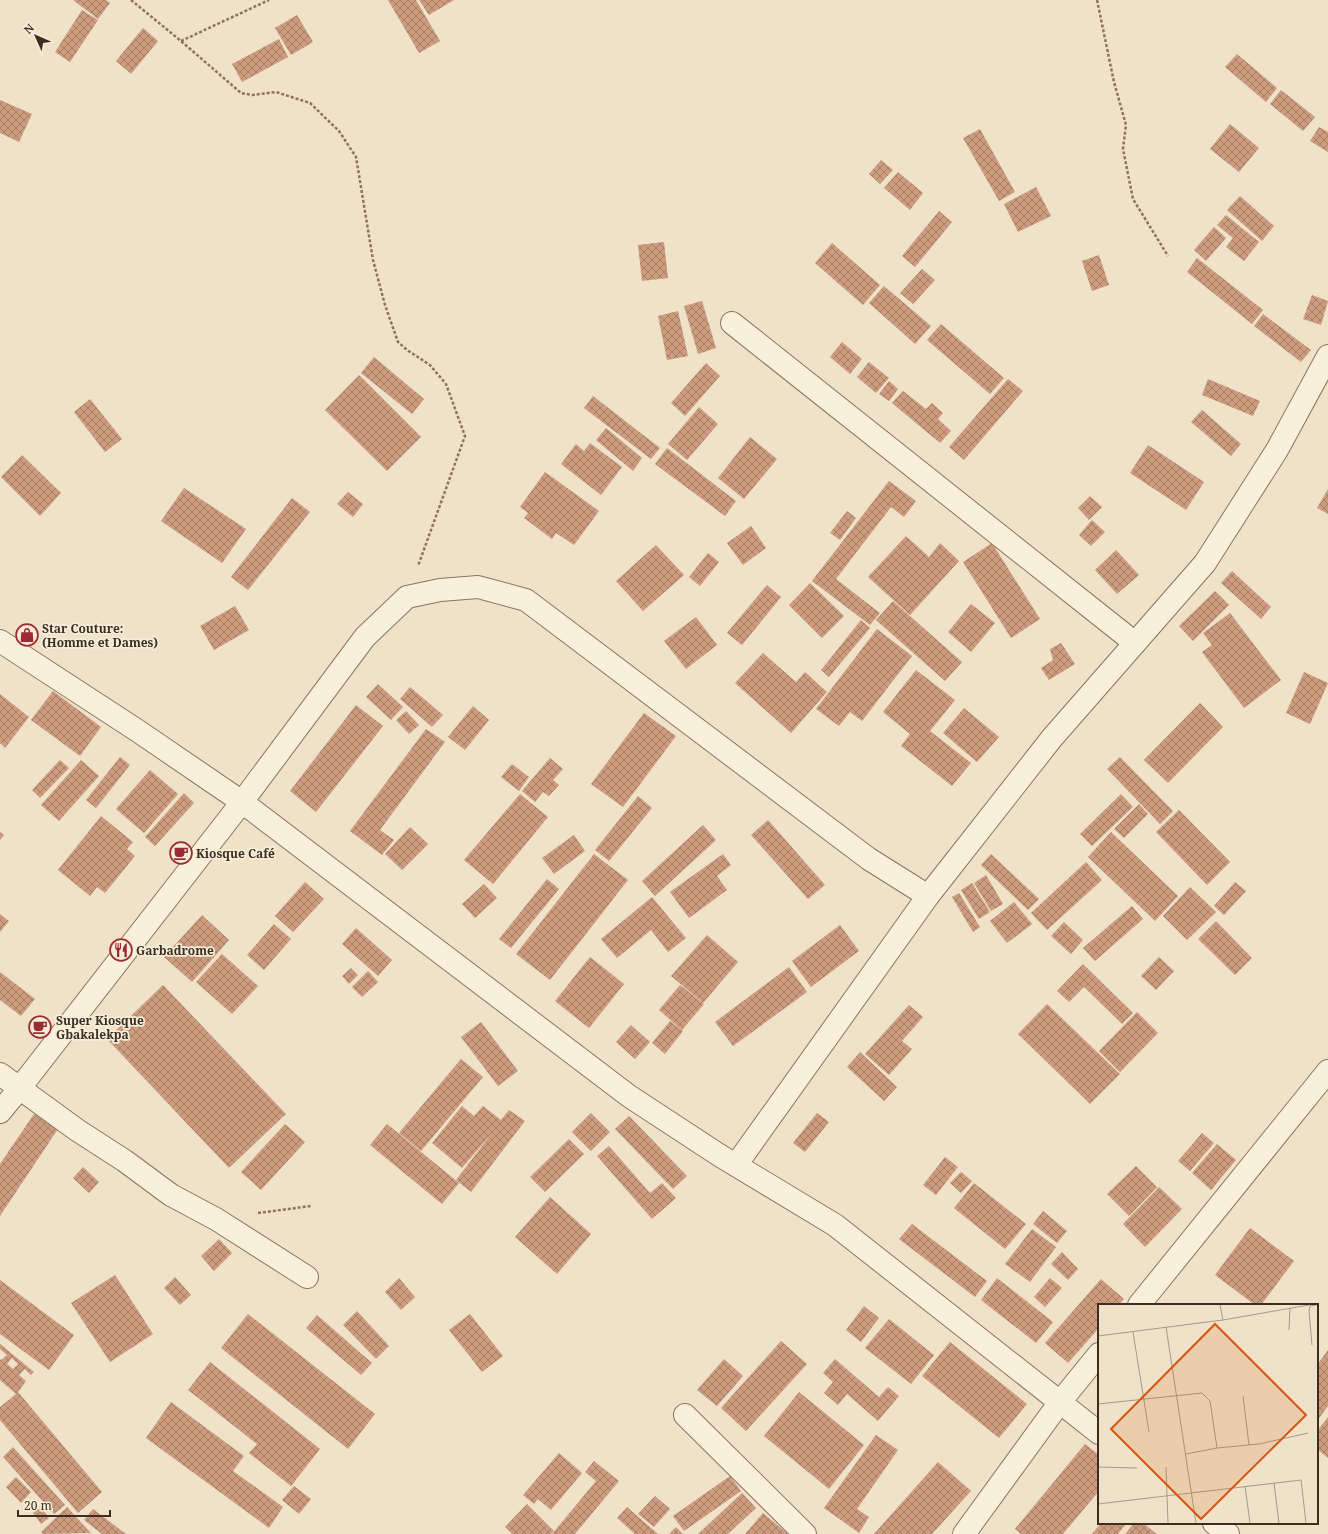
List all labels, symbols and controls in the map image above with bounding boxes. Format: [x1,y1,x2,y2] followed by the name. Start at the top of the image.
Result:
[16,16,56,56] north arrow
[20,20,37,37] text: N
[42,620,158,651] place label: Star Couture: (Homme et Dames)
[14,622,40,648] shop icon: Star Couture: (Homme et Dames)
[168,840,194,866] cafe icon: Kiosque Café
[196,845,275,862] place label: Kiosque Café
[108,937,134,963] restaurant icon: Garbadrome
[136,942,214,959] place label: Garbadrome
[56,1012,144,1043] place label: Super Kiosque Gbakalekpa
[27,1014,53,1040] cafe icon: Super Kiosque Gbakalekpa
[1098,1304,1318,1524] inset map
[18,1492,110,1518] scale bar
[24,1497,52,1514] text: 20 m

